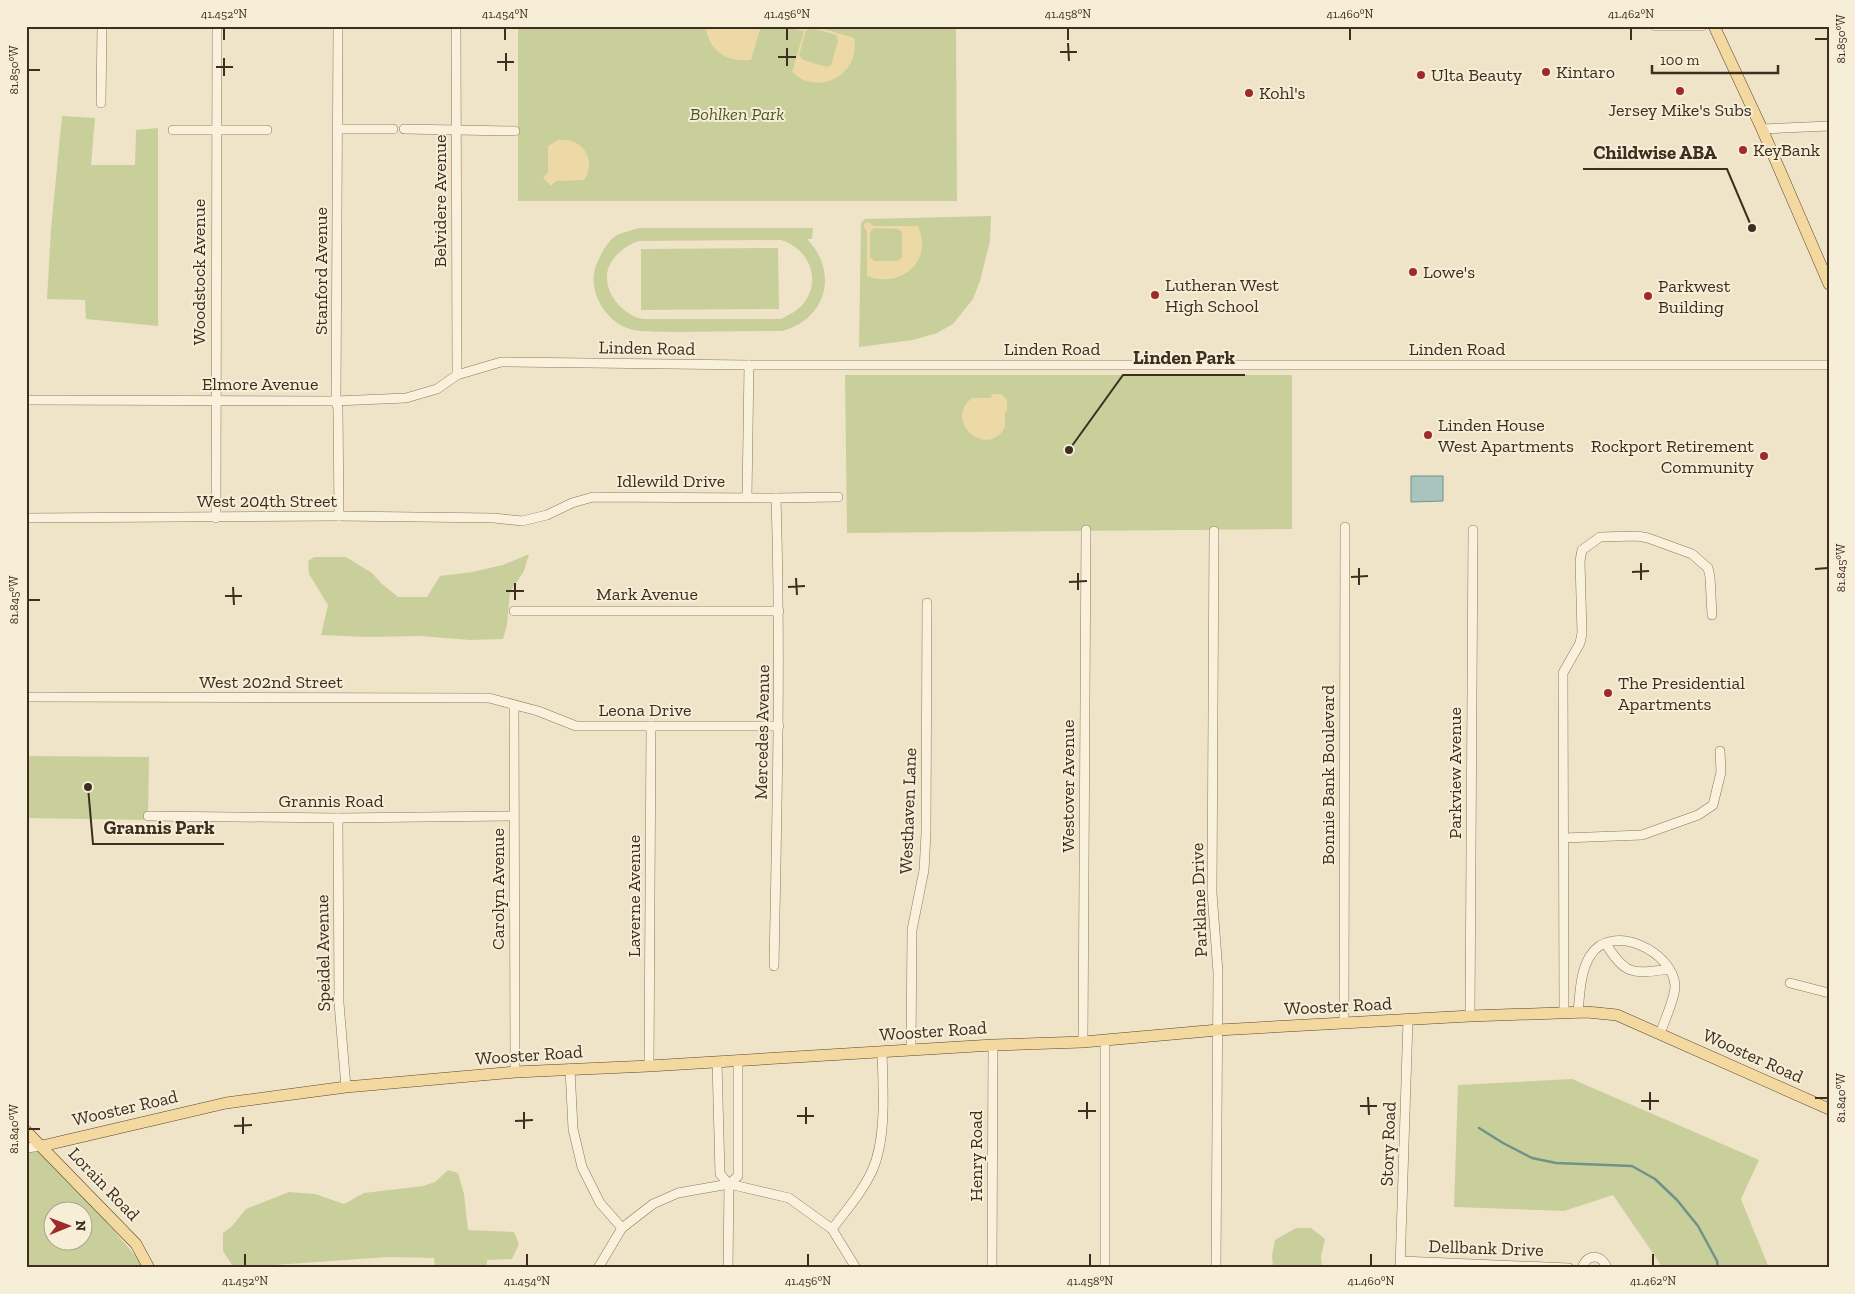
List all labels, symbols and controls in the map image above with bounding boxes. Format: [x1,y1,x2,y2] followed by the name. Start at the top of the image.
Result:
[201,7,247,21] text: 41.452°N
[482,7,528,21] text: 41.454°N
[764,7,810,21] text: 41.456°N
[1045,7,1091,21] text: 41.458°N
[1327,7,1374,21] text: 41.460°N
[1608,7,1654,21] text: 41.462°N
[1834,14,1848,64] text: 81.850°W
[1652,42,1779,74] scale bar
[7,45,21,95] text: 81.850°W
[1660,51,1699,69] text: 100 m
[1556,61,1615,83] place label: Kintaro
[1431,64,1523,86] place label: Ulta Beauty
[1540,66,1552,78] marker: Kintaro
[1415,69,1427,81] marker: Ulta Beauty
[1259,82,1306,104] place label: Kohl's
[1674,85,1686,97] marker: Jersey Mike's Subs
[1243,87,1255,99] marker: Kohl's
[1608,99,1752,121] place label: Jersey Mike's Subs
[690,103,784,125] park label: Bohlken Park
[429,134,451,268] street label: Belvidere Avenue
[1583,135,1727,169] callout: Childwise ABA
[1753,139,1821,161] place label: KeyBank
[1593,141,1718,164] text: Childwise ABA
[1737,144,1749,156] marker: KeyBank
[188,199,210,345] street label: Woodstock Avenue
[310,207,332,335] street label: Stanford Avenue
[1423,261,1475,283] place label: Lowe's
[1407,266,1419,278] marker: Lowe's
[1165,274,1279,317] place label: Lutheran West High School
[1658,275,1731,318] place label: Parkwest Building
[1149,289,1161,301] marker: Lutheran West High School
[1642,290,1654,302] marker: Parkwest Building
[599,336,696,360] street label: Linden Road
[1004,338,1100,360] street label: Linden Road
[1409,338,1505,360] street label: Linden Road
[1123,341,1245,375] callout: Linden Park
[1133,346,1235,369] text: Linden Park
[202,373,318,395] street label: Elmore Avenue
[1438,414,1574,457] place label: Linden House West Apartments
[1422,429,1434,441] marker: Linden House West Apartments
[1591,435,1755,478] place label: Rockport Retirement Community
[1758,450,1770,462] marker: Rockport Retirement Community
[617,470,725,492] street label: Idlewild Drive
[197,490,338,512] street label: West 204th Street
[1834,543,1848,592] text: 81.845°W
[7,575,21,624] text: 81.845°W
[596,583,698,605] street label: Mark Avenue
[750,664,774,800] street label: Mercedes Avenue
[199,671,343,693] street label: West 202nd Street
[1618,672,1745,715] place label: The Presidential Apartments
[1317,685,1339,865] street label: Bonnie Bank Boulevard
[1602,687,1614,699] marker: The Presidential Apartments
[599,699,691,721] street label: Leona Drive
[1444,707,1466,839] street label: Parkview Avenue
[1057,719,1079,853] street label: Westover Avenue
[895,747,921,875] street label: Westhaven Lane
[278,790,384,812] street label: Grannis Road
[93,810,224,844] callout: Grannis Park
[103,816,215,839] text: Grannis Park
[487,828,509,950] street label: Carolyn Avenue
[623,835,645,957] street label: Laverne Avenue
[1186,842,1212,958] street label: Parklane Drive
[311,894,335,1012] street label: Speidel Avenue
[1284,992,1392,1020] street label: Wooster Road
[879,1016,988,1046] street label: Wooster Road
[1699,1024,1807,1088] street label: Wooster Road
[475,1040,584,1070] street label: Wooster Road
[1834,1073,1848,1123] text: 81.840°W
[70,1085,180,1131] street label: Wooster Road
[1376,1101,1400,1187] street label: Story Road
[7,1104,21,1154] text: 81.840°W
[965,1110,987,1202] street label: Henry Road
[64,1143,144,1225] street label: Lorain Road
[42,1202,92,1252] north arrow
[72,1220,89,1232] text: N
[1428,1235,1544,1261] street label: Dellbank Drive
[222,1274,268,1288] text: 41.452°N
[504,1274,550,1288] text: 41.454°N
[785,1274,831,1288] text: 41.456°N
[1067,1274,1113,1288] text: 41.458°N
[1348,1274,1395,1288] text: 41.460°N
[1630,1274,1676,1288] text: 41.462°N

